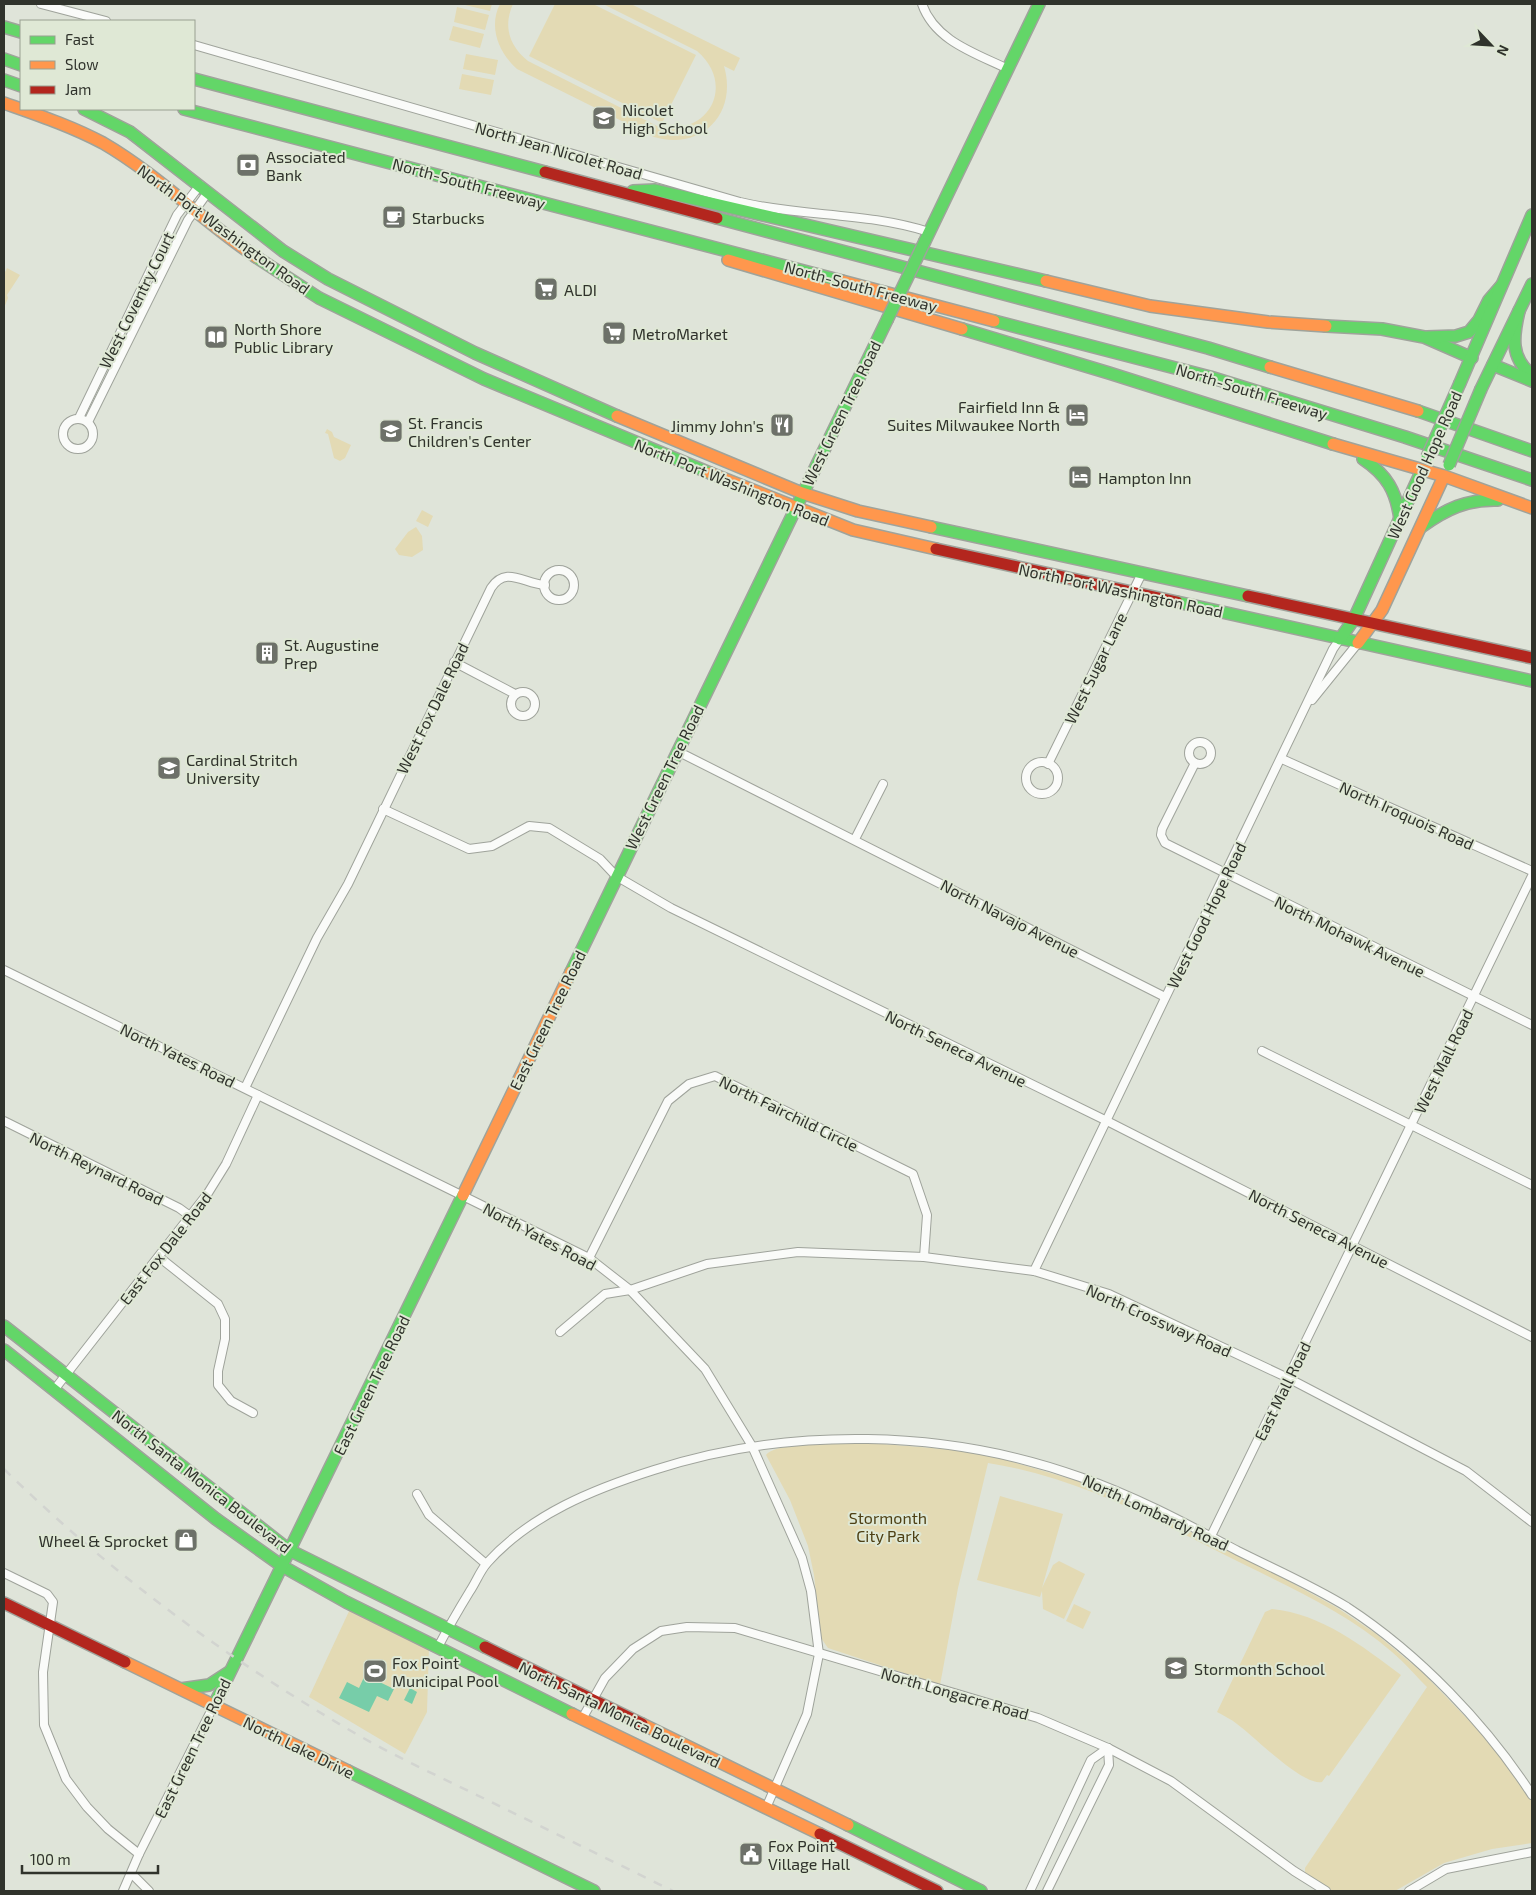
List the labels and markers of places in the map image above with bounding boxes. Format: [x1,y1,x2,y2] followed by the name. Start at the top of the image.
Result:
[622,100,708,137] place label: Nicolet High School
[591,105,617,131] school or university icon: Nicolet High School
[266,147,346,184] place label: Associated Bank
[235,152,261,178] bank icon: Associated Bank
[381,204,407,230] cafe icon: Starbucks
[412,208,485,227] place label: Starbucks
[533,276,559,302] supermarket icon: ALDI
[564,280,597,299] place label: ALDI
[234,319,334,356] place label: North Shore Public Library
[601,320,627,346] supermarket icon: MetroMarket
[203,324,229,350] library icon: North Shore Public Library
[632,324,728,343] place label: MetroMarket
[887,397,1060,434] place label: Fairfield Inn & Suites Milwaukee North
[1064,402,1090,428] hotel icon: Fairfield Inn & Suites Milwaukee North
[769,412,795,438] restaurant icon: Jimmy John's
[408,413,532,450] place label: St. Francis Children's Center
[671,416,764,435] place label: Jimmy John's
[378,418,404,444] school or university icon: St. Francis Children's Center
[1067,464,1093,490] hotel icon: Hampton Inn
[1098,468,1192,487] place label: Hampton Inn
[284,635,379,672] place label: St. Augustine Prep
[254,640,280,666] building icon: St. Augustine Prep
[186,750,298,787] place label: Cardinal Stritch University
[156,755,182,781] school or university icon: Cardinal Stritch University
[173,1527,199,1553] shop icon: Wheel & Sprocket
[39,1531,168,1550] place label: Wheel & Sprocket
[392,1653,499,1690] place label: Fox Point Municipal Pool
[1163,1655,1189,1681] school or university icon: Stormonth School
[362,1658,388,1684] sports icon: Fox Point Municipal Pool
[1194,1659,1325,1678] place label: Stormonth School
[768,1836,850,1873] place label: Fox Point Village Hall
[738,1841,764,1867] public building icon: Fox Point Village Hall

